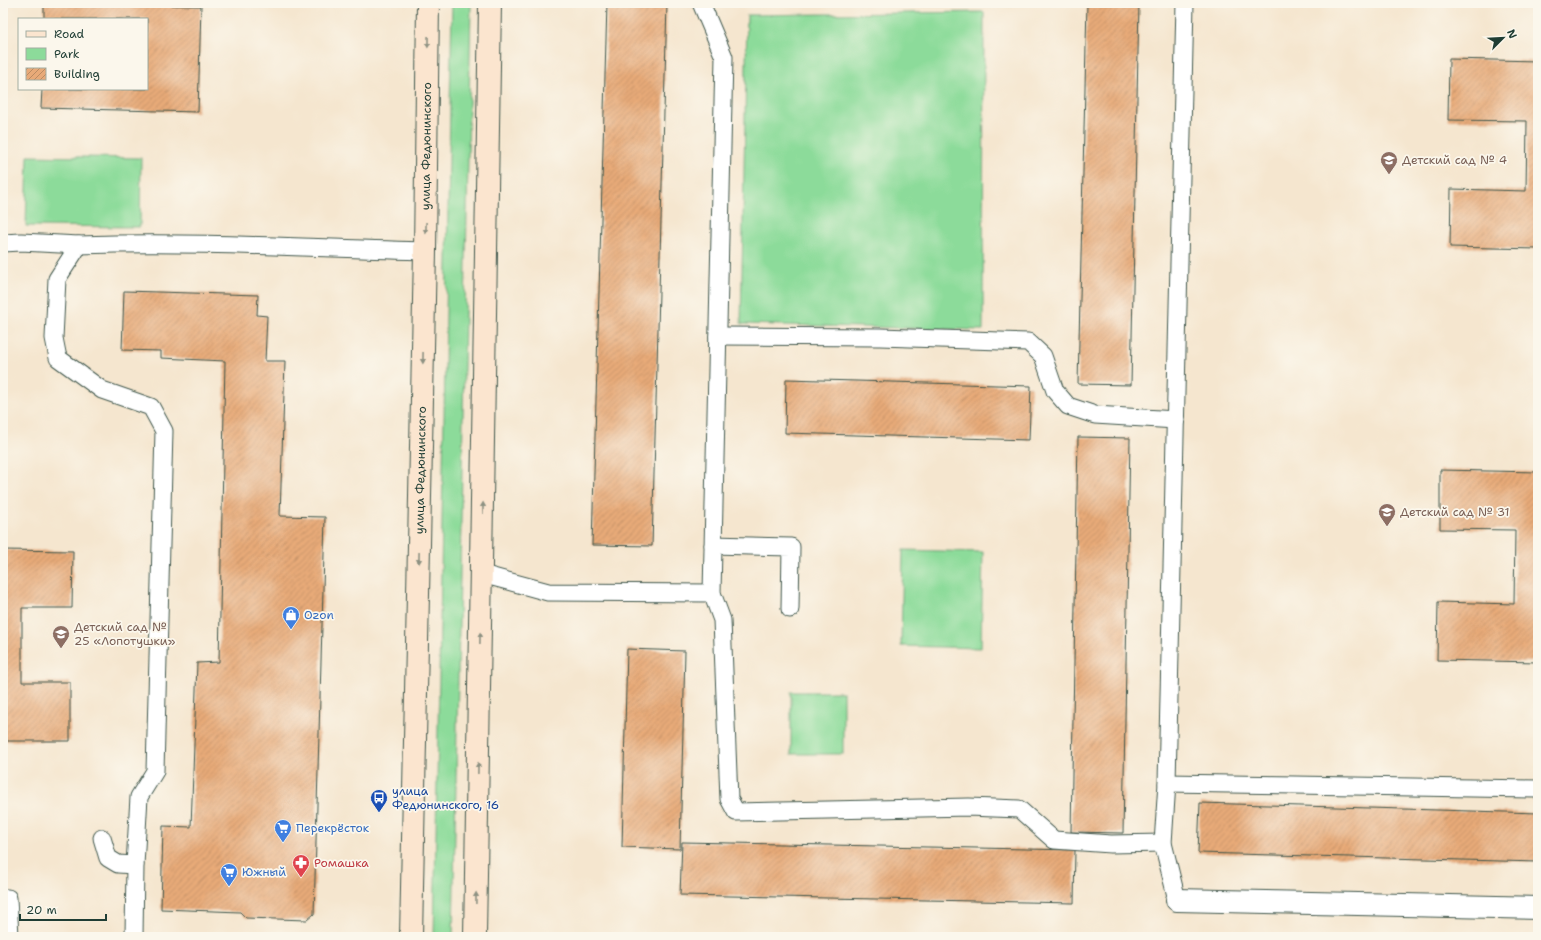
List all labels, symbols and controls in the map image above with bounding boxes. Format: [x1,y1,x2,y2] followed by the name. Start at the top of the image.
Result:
[18,18,148,90] legend
[1483,18,1523,58] north arrow
[54,26,85,42] text: Road
[1503,27,1520,41] text: N
[425,36,431,49] one-way arrow
[54,46,80,62] text: Park
[54,66,100,82] text: Building
[417,82,435,210] street label: улица Федюнинского
[1379,150,1399,175] school or university icon: Детский сад № 4
[1402,152,1507,168] place label: Детский сад № 4
[422,222,429,234] one-way arrow
[420,352,426,365] one-way arrow
[411,406,430,534] street label: улица Федюнинского
[479,502,486,514] one-way arrow
[1377,502,1397,527] school or university icon: Детский сад № 31
[1400,504,1509,520] place label: Детский сад № 31
[416,552,422,565] one-way arrow
[281,605,301,630] shop icon: Ozon
[304,607,334,623] place label: Ozon
[74,619,176,649] place label: Детский сад № 25 «Лопотушки»
[51,624,71,649] school or university icon: Детский сад № 25 «Лопотушки»
[477,631,483,644] one-way arrow
[475,761,481,774] one-way arrow
[392,783,499,813] place label: улица Федюнинского, 16
[369,788,389,813] bus stop icon: улица Федюнинского, 16
[273,818,293,843] supermarket icon: Перекрёсток
[296,820,370,836] place label: Перекрёсток
[291,853,311,878] pharmacy icon: Ромашка
[314,855,369,871] place label: Ромашка
[219,862,239,887] supermarket icon: Южный
[242,864,286,880] place label: Южный
[473,891,479,904] one-way arrow
[20,896,106,922] scale bar
[26,902,57,918] text: 20 m

